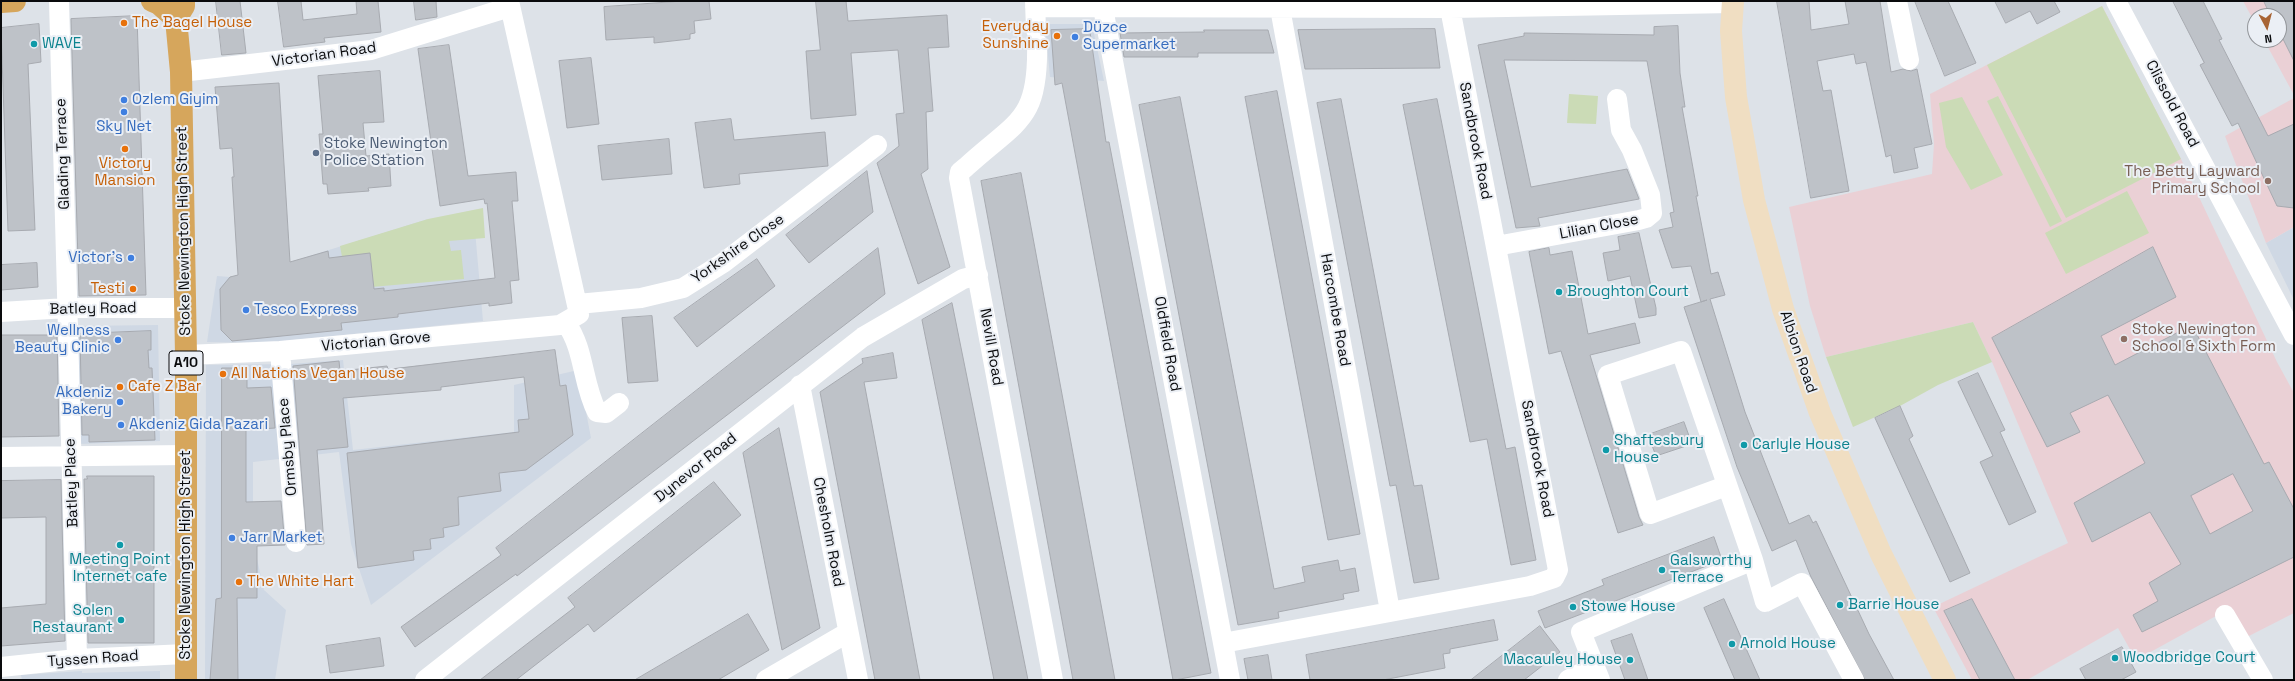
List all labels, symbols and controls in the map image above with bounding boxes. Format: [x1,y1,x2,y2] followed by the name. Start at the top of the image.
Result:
[2247,8,2287,48] north arrow
[132,14,252,32] place label: The Bagel House
[119,18,129,28] marker: The Bagel House
[982,18,1049,53] place label: Everyday Sunshine
[1083,19,1176,54] place label: Düzce Supermarket
[1052,31,1062,41] marker: Everyday Sunshine
[1070,32,1080,42] marker: Düzce Supermarket
[2264,32,2273,46] text: N
[42,35,81,53] place label: WAVE
[29,39,39,49] marker: WAVE
[271,39,377,71] street label: Victorian Road
[2142,57,2202,151] street label: Clissold Road
[1455,81,1495,201] street label: Sandbrook Road
[132,91,218,109] place label: Ozlem Giyim
[119,95,129,105] marker: Ozlem Giyim
[52,98,74,210] street label: Glading Terrace
[119,107,129,117] marker: Sky Net
[96,118,152,136] place label: Sky Net
[173,126,195,336] street label: Stoke Newington High Street
[324,135,448,170] place label: Stoke Newington Police Station
[120,144,130,154] marker: Victory Mansion
[311,148,321,158] marker: Stoke Newington Police Station
[95,155,155,190] place label: Victory Mansion
[2124,163,2260,198] place label: The Betty Layward Primary School
[2263,176,2273,186] marker: The Betty Layward Primary School
[688,210,788,288] street label: Yorkshire Close
[1558,211,1640,243] street label: Lilian Close
[68,249,123,267] place label: Victor's
[1316,252,1354,368] street label: Harcombe Road
[126,253,136,263] marker: Victor's
[90,280,125,298] place label: Testi
[1567,283,1689,301] place label: Broughton Court
[128,284,138,294] marker: Testi
[1554,287,1564,297] marker: Broughton Court
[1150,295,1184,393] street label: Oldfield Road
[49,299,137,319] street label: Batley Road
[254,301,357,319] place label: Tesco Express
[241,305,251,315] marker: Tesco Express
[975,307,1007,387] street label: Nevill Road
[1776,309,1820,395] street label: Albion Road
[2132,321,2276,356] place label: Stoke Newington School & Sixth Form
[15,322,110,357] place label: Wellness Beauty Clinic
[321,328,431,356] street label: Victorian Grove
[2119,334,2129,344] marker: Stoke Newington School & Sixth Form
[113,335,123,345] marker: Wellness Beauty Clinic
[169,351,203,375] road number: A10
[231,365,405,383] place label: All Nations Vegan House
[218,369,228,379] marker: All Nations Vegan House
[128,378,201,396] place label: Cafe Z Bar
[115,382,125,392] marker: Cafe Z Bar
[56,384,112,419] place label: Akdeniz Bakery
[115,397,125,407] marker: Akdeniz Bakery
[275,397,301,497] street label: Ormsby Place
[1517,399,1557,519] street label: Sandbrook Road
[129,416,268,434] place label: Akdeniz Gida Pazari
[116,420,126,430] marker: Akdeniz Gida Pazari
[651,429,741,507] street label: Dynevor Road
[1614,432,1704,467] place label: Shaftesbury House
[1752,436,1850,454] place label: Carlyle House
[61,438,83,528] street label: Batley Place
[1739,440,1749,450] marker: Carlyle House
[1601,445,1611,455] marker: Shaftesbury House
[177,450,195,660] street label: Stoke Newington High Street
[809,476,847,588] street label: Chesholm Road
[240,529,323,547] place label: Jarr Market
[227,533,237,543] marker: Jarr Market
[115,540,125,550] marker: Meeting Point Internet cafe
[69,551,171,586] place label: Meeting Point Internet cafe
[1670,552,1752,587] place label: Galsworthy Terrace
[1657,565,1667,575] marker: Galsworthy Terrace
[247,573,354,591] place label: The White Hart
[234,577,244,587] marker: The White Hart
[1848,596,1939,614] place label: Barrie House
[1581,598,1676,616] place label: Stowe House
[1835,600,1845,610] marker: Barrie House
[33,602,113,637] place label: Solen Restaurant
[1568,602,1578,612] marker: Stowe House
[116,615,126,625] marker: Solen Restaurant
[1740,635,1836,653] place label: Arnold House
[1727,639,1737,649] marker: Arnold House
[47,647,139,671] street label: Tyssen Road
[2123,649,2256,667] place label: Woodbridge Court
[1503,651,1622,669] place label: Macauley House
[2110,653,2120,663] marker: Woodbridge Court
[1625,655,1635,665] marker: Macauley House

